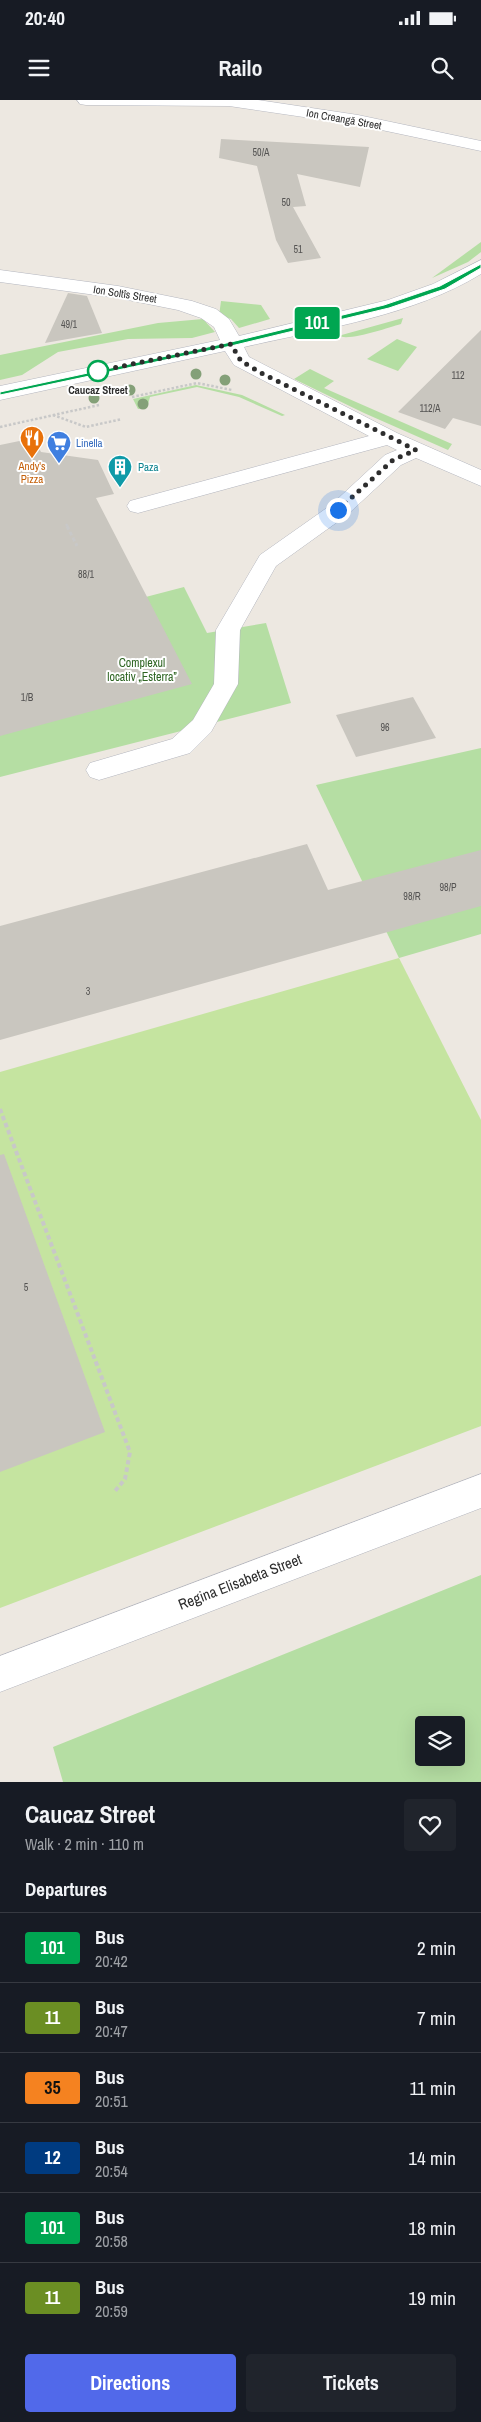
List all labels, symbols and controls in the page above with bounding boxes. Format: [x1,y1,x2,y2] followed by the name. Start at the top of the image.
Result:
[25,5,65,31] text: 20:40
[218,53,263,83] text: Railo
[25,54,53,82] icon: menu
[428,54,456,82] icon: search
[305,105,383,133] street label: Ion Creangă Street
[253,146,270,159] house number: 50/A
[281,196,291,209] house number: 50
[293,243,303,256] house number: 51
[92,282,158,306] street label: Ion Soltîs Street
[288,307,346,339] line badge: 101
[305,310,329,335] text: 101
[61,318,77,331] house number: 49/1
[87,360,109,382] marker: Caucaz Street
[451,369,465,382] house number: 112
[68,383,128,397] place label: Caucaz Street
[420,402,441,415] house number: 112/A
[19,425,45,459] restaurant icon: Andy's Pizza
[46,430,72,464] supermarket icon: Linella
[76,436,103,450] place label: Linella
[107,454,133,488] building icon: Paza
[18,459,46,486] place label: Andy's Pizza
[138,460,159,474] place label: Paza
[326,498,351,523] your location
[78,568,94,581] house number: 88/1
[107,655,177,685] park label: Complexul locativ „Esterra”
[21,691,34,704] house number: 1/B
[380,721,390,734] house number: 96
[440,881,457,894] house number: 98/P
[403,890,421,903] house number: 98/R
[86,985,91,998] house number: 3
[24,1281,29,1294] house number: 5
[175,1548,305,1615] street label: Regina Elisabeta Street
[415,1716,465,1766] map controls
[415,1716,465,1766] button: layers
[25,1798,155,1830] text: Caucaz Street
[404,1799,456,1851] button: heart
[25,1833,144,1855] text: Walk · 2 min · 110 m
[25,1876,107,1902] text: Departures
[95,1924,124,1950] text: Bus
[40,1935,65,1960] text: 101
[417,1935,456,1961] text: 2 min
[95,1950,128,1972] text: 20:42
[95,1994,124,2020] text: Bus
[45,2005,60,2030] text: 11
[417,2005,456,2031] text: 7 min
[95,2020,128,2042] text: 20:47
[95,2064,124,2090] text: Bus
[44,2075,61,2100] text: 35
[410,2075,456,2101] text: 11 min
[95,2090,128,2112] text: 20:51
[95,2134,124,2160] text: Bus
[44,2145,61,2170] text: 12
[408,2145,456,2171] text: 14 min
[95,2160,128,2182] text: 20:54
[95,2204,124,2230] text: Bus
[40,2215,65,2240] text: 101
[408,2215,456,2241] text: 18 min
[95,2230,128,2252] text: 20:58
[95,2274,124,2300] text: Bus
[45,2285,60,2310] text: 11
[408,2285,456,2311] text: 19 min
[95,2300,128,2322] text: 20:59
[25,2354,236,2412] button: Directions
[246,2354,456,2412] button: Tickets

